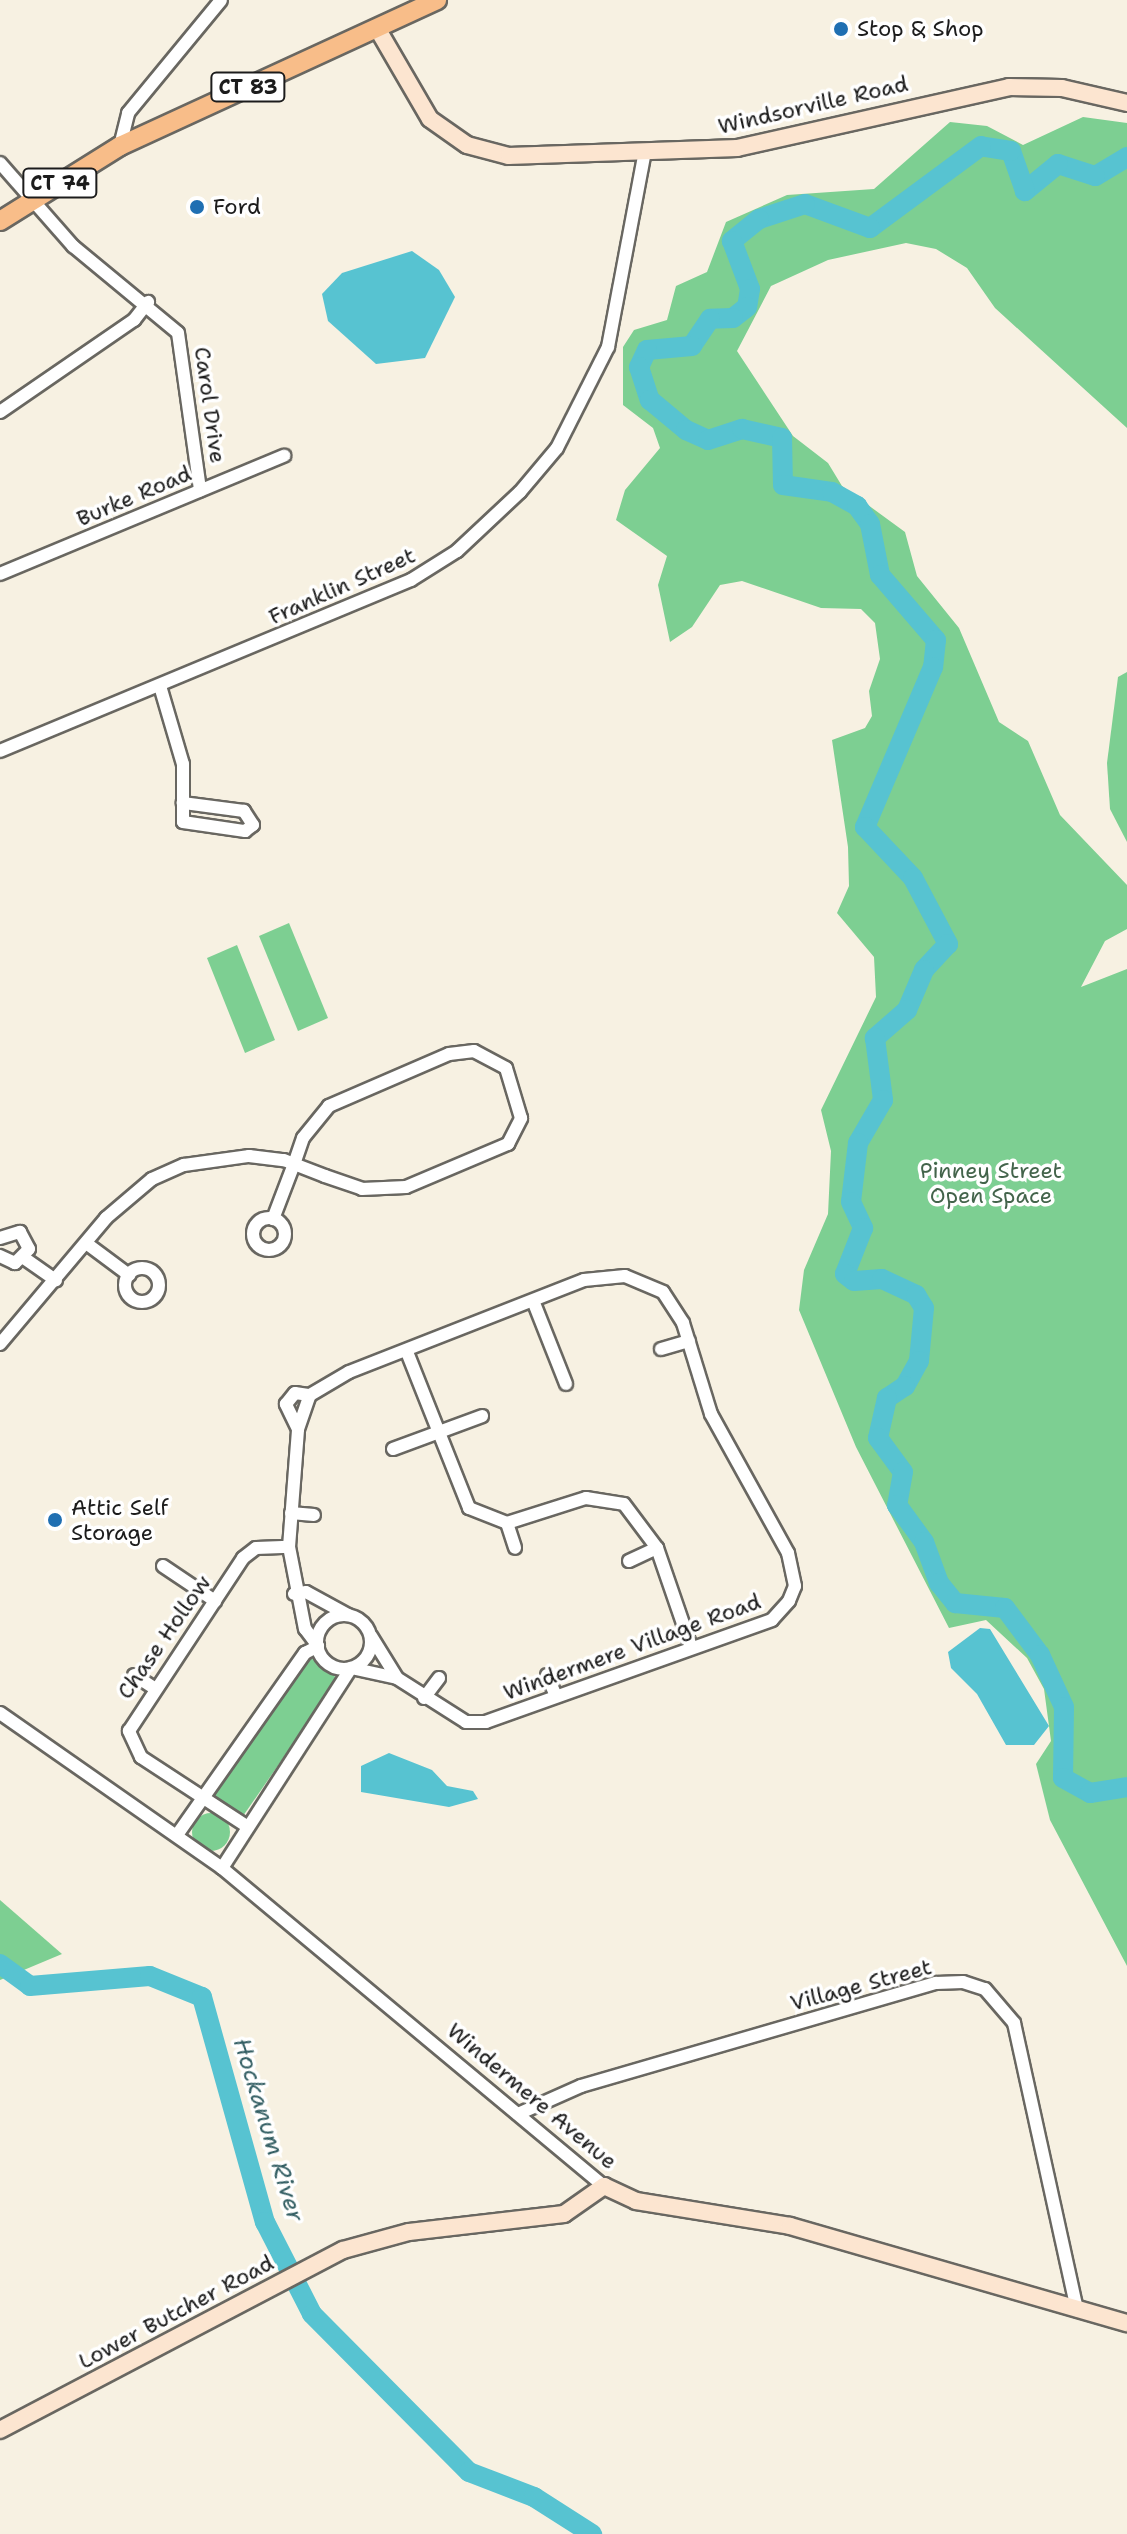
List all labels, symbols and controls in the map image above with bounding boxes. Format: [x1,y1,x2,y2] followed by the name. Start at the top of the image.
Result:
[857,16,984,42] place label: Stop & Shop
[832,20,850,38] marker: Stop & Shop
[715,70,911,140] street label: Windsorville Road
[210,71,286,103] road number: CT 83
[22,167,98,199] road number: CT 74
[213,194,261,220] place label: Ford
[188,198,206,216] marker: Ford
[189,345,231,465] street label: Carol Drive
[73,460,195,532] street label: Burke Road
[265,542,419,630] street label: Franklin Street
[920,1157,1062,1208] park label: Pinney Street Open Space
[71,1494,168,1546] place label: Attic Self Storage
[46,1511,64,1529] marker: Attic Self Storage
[112,1570,216,1704] street label: Chase Hollow
[500,1588,764,1706] street label: Windermere Village Road
[787,1953,935,2017] street label: Village Street
[442,2017,622,2175] street label: Windermere Avenue
[226,2035,310,2225] water label: Hockanum River
[74,2249,278,2375] street label: Lower Butcher Road

